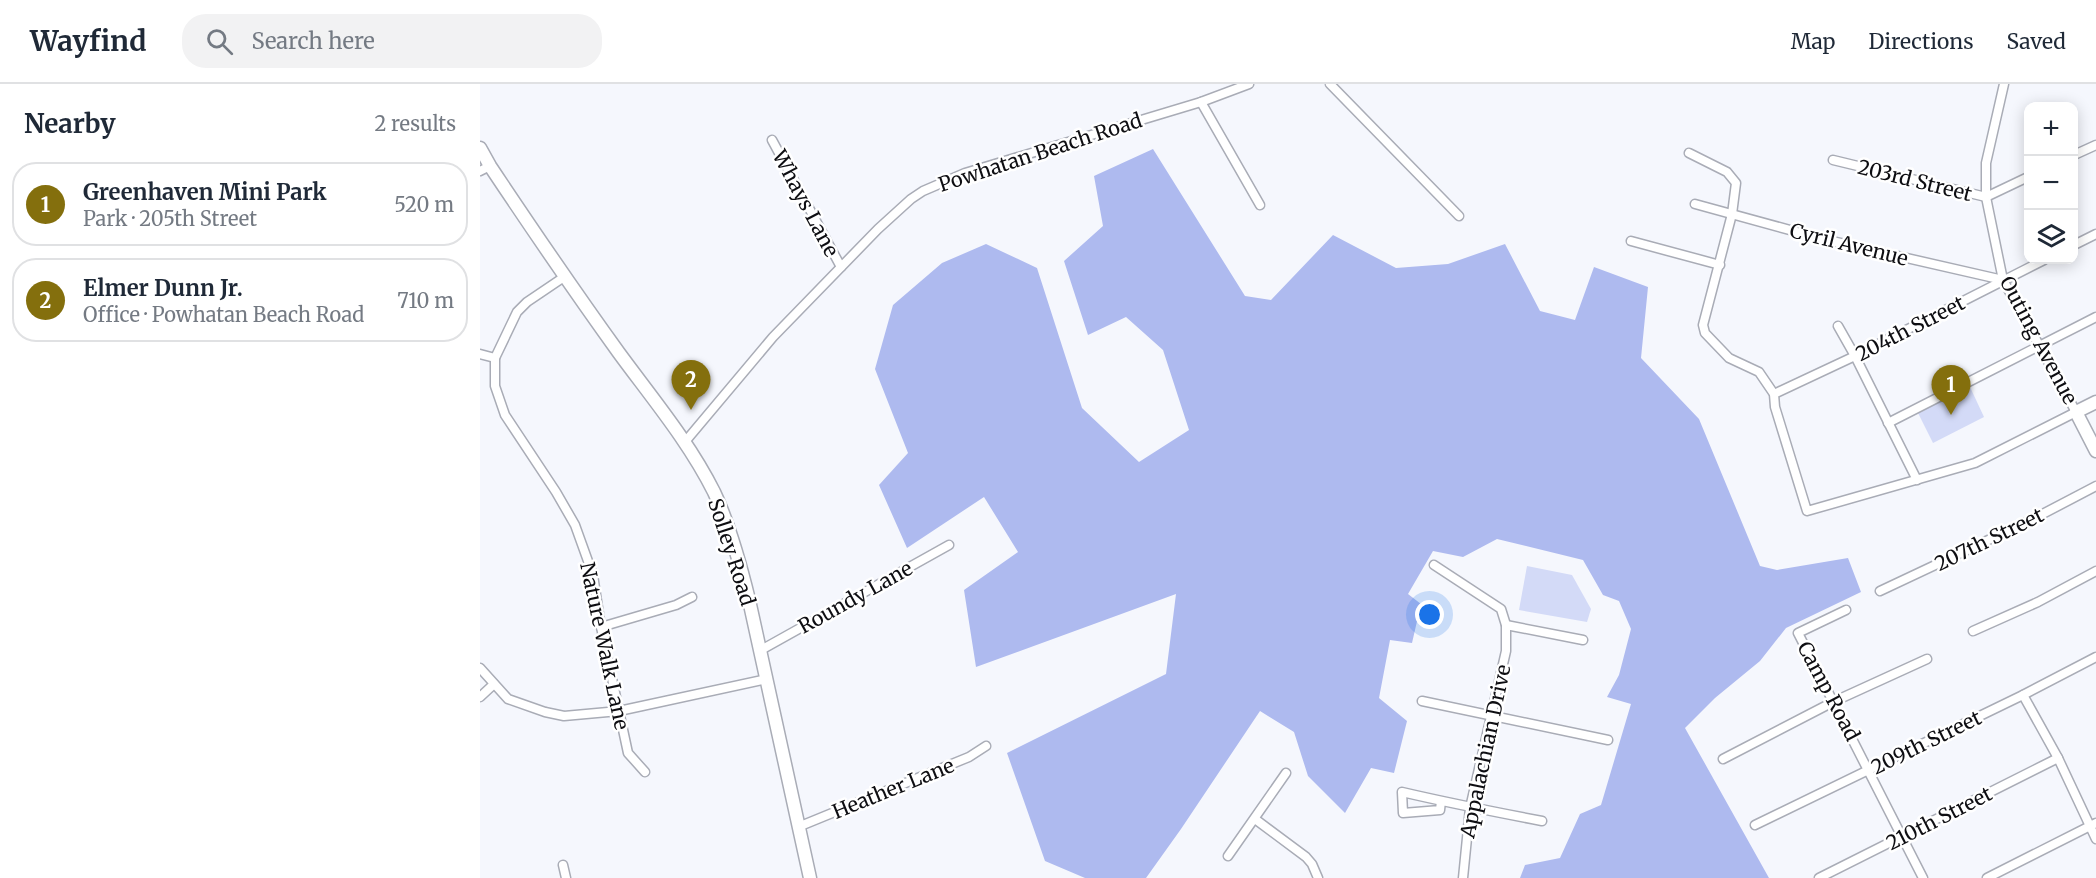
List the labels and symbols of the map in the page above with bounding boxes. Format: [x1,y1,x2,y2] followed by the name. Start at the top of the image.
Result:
[935,107,1145,197] street label: Powhatan Beach Road
[767,144,845,261] street label: Whays Lane
[1855,154,1975,206] street label: 203rd Street
[1787,217,1911,271] street label: Cyril Avenue
[1995,272,2083,408] street label: Outing Avenue
[1851,290,1969,366] street label: 204th Street
[672,360,710,410] pin: 2
[1932,366,1970,415] pin: 1
[703,495,761,609] street label: Solley Road
[1931,502,2048,576] street label: 207th Street
[793,555,917,639] street label: Roundy Lane
[575,560,635,732] street label: Nature Walk Lane
[1415,600,1444,629] your location
[1792,637,1866,745] street label: Camp Road
[1454,662,1516,841] street label: Appalachian Drive
[1867,705,1985,779] street label: 209th Street
[828,752,958,824] street label: Heather Lane
[1882,781,1996,855] street label: 210th Street

